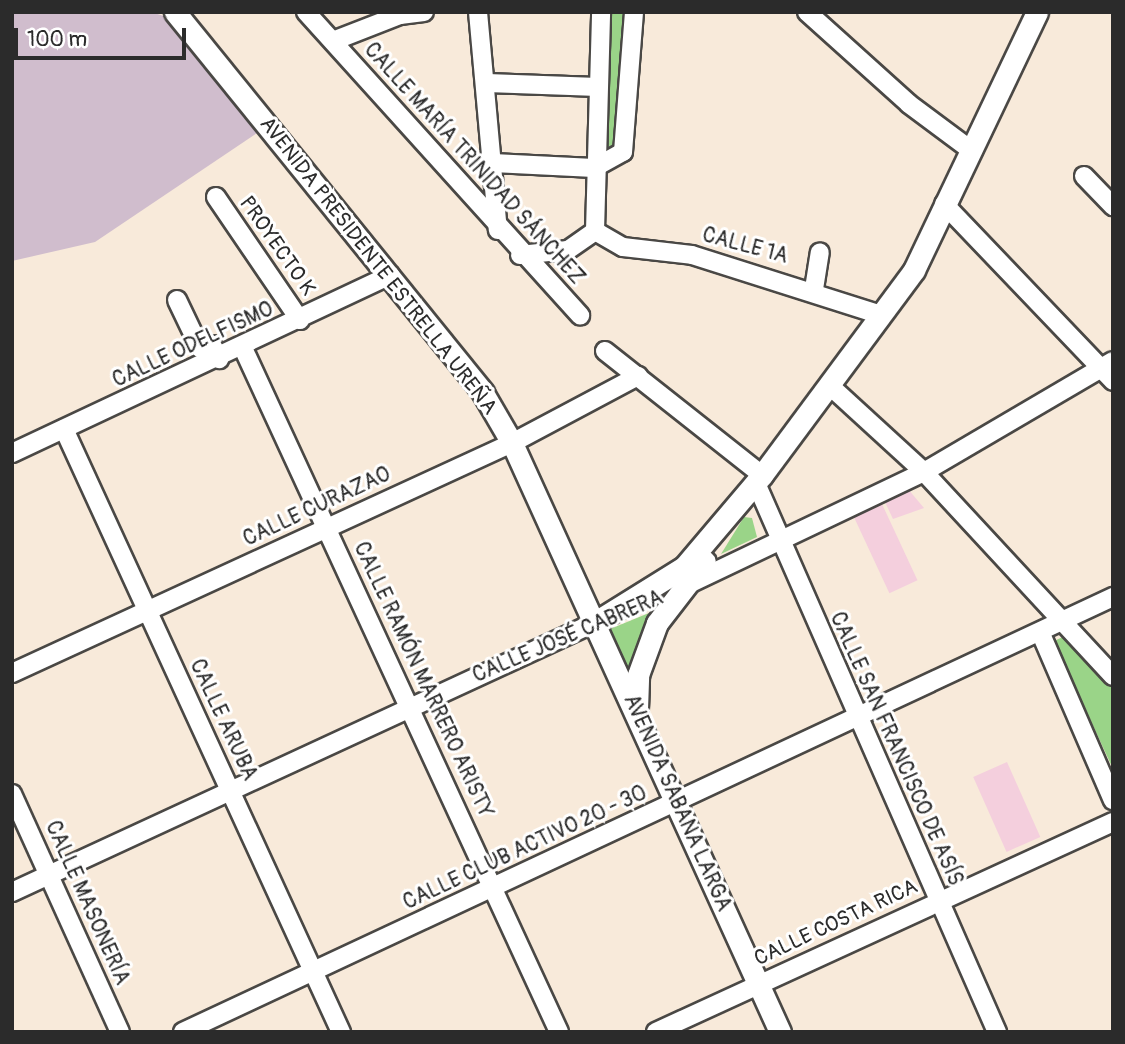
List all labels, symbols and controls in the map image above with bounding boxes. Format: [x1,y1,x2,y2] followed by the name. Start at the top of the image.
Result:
[18,14,189,58] scale bar
[27,26,87,53] text: 100 m
[359,38,589,290] street label: CALLE MARÍA TRINIDAD SÁNCHEZ
[254,112,502,420] street label: AVENIDA PRESIDENTE ESTRELLA UREÑA
[234,192,320,300] street label: PROYECTO K
[699,222,791,270] street label: CALLE 1A
[109,297,277,393] street label: CALLE ODELFISMO
[239,462,395,552] street label: CALLE CURAZAO
[348,538,498,822] street label: CALLE RAMÓN MARRERO ARISTY
[469,585,667,689] street label: CALLE JOSÉ CABRERA
[824,608,968,890] street label: CALLE SAN FRANCISCO DE ASÍS
[184,655,262,785] street label: CALLE ARUBA
[618,691,736,915] street label: AVENIDA SABANA LARGA
[399,780,651,916] street label: CALLE CLUB ACTIVO 20 - 30
[40,817,134,989] street label: CALLE MASONERÍA
[750,874,922,972] street label: CALLE COSTA RICA

